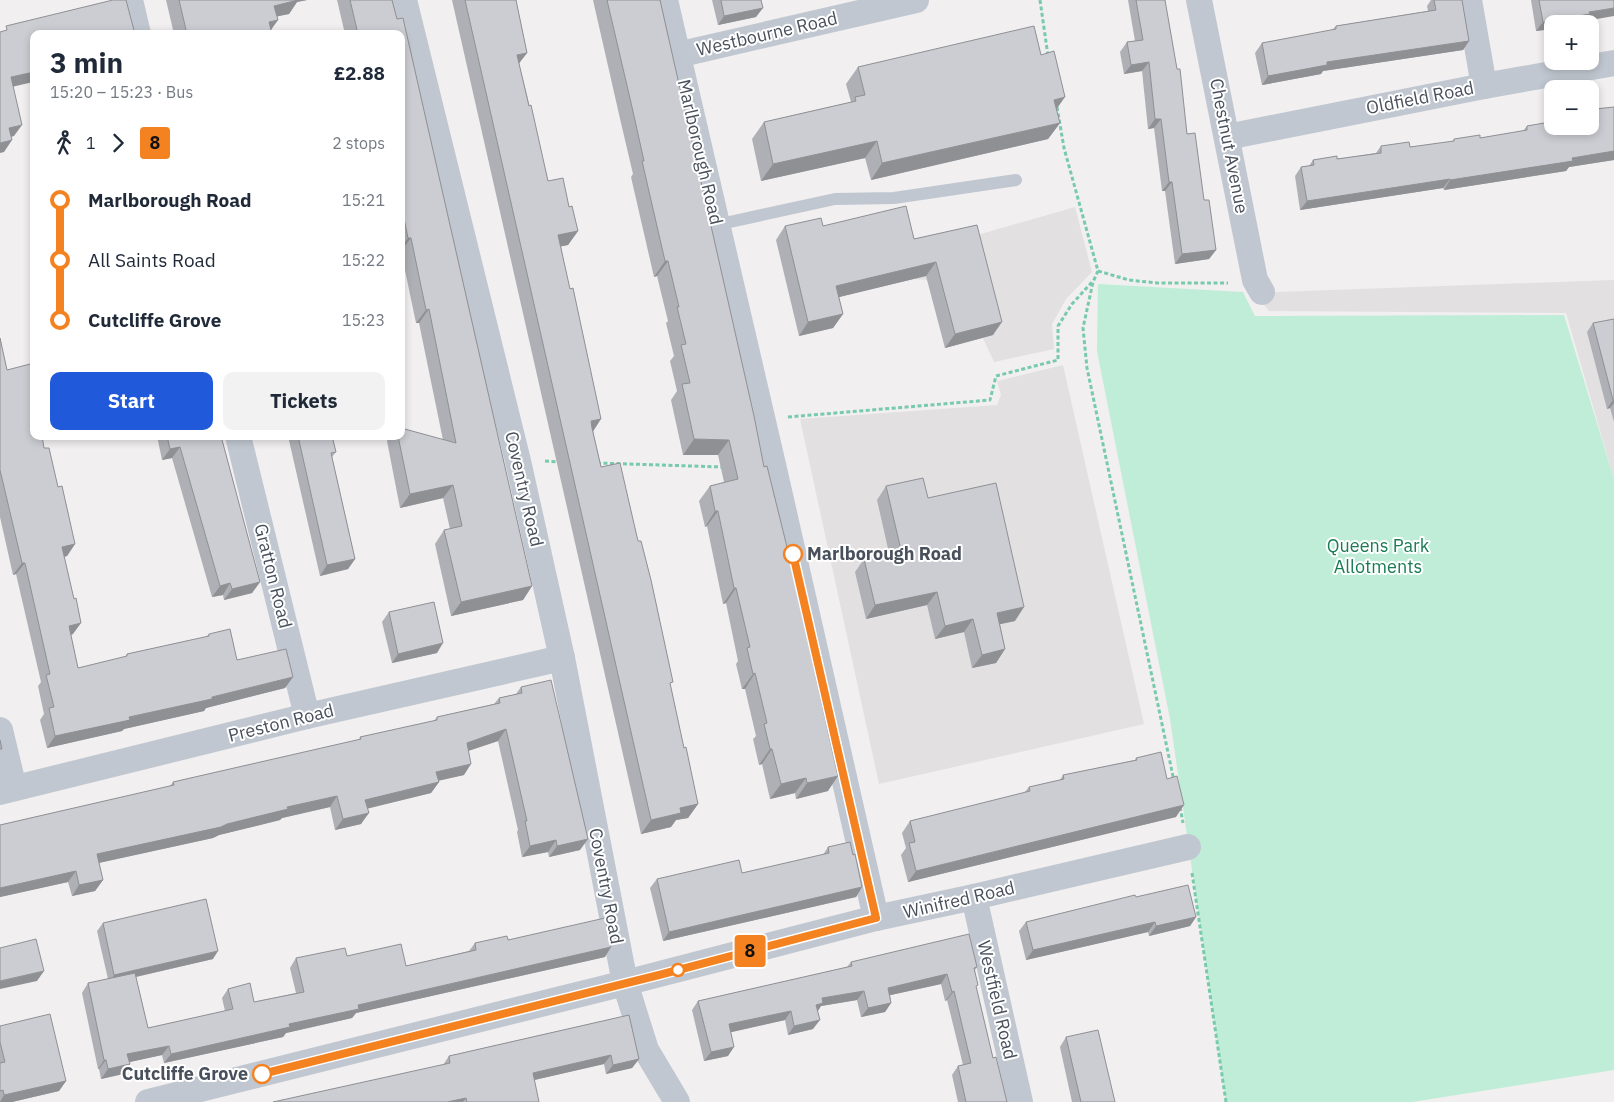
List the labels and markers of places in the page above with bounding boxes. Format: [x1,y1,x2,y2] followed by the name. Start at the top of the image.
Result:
[807,542,962,565] place label: Marlborough Road
[783,544,803,564] marker: Marlborough Road
[671,963,685,977] unlabelled marker
[122,1062,248,1085] place label: Cutcliffe Grove
[252,1064,272,1084] marker: Cutcliffe Grove

